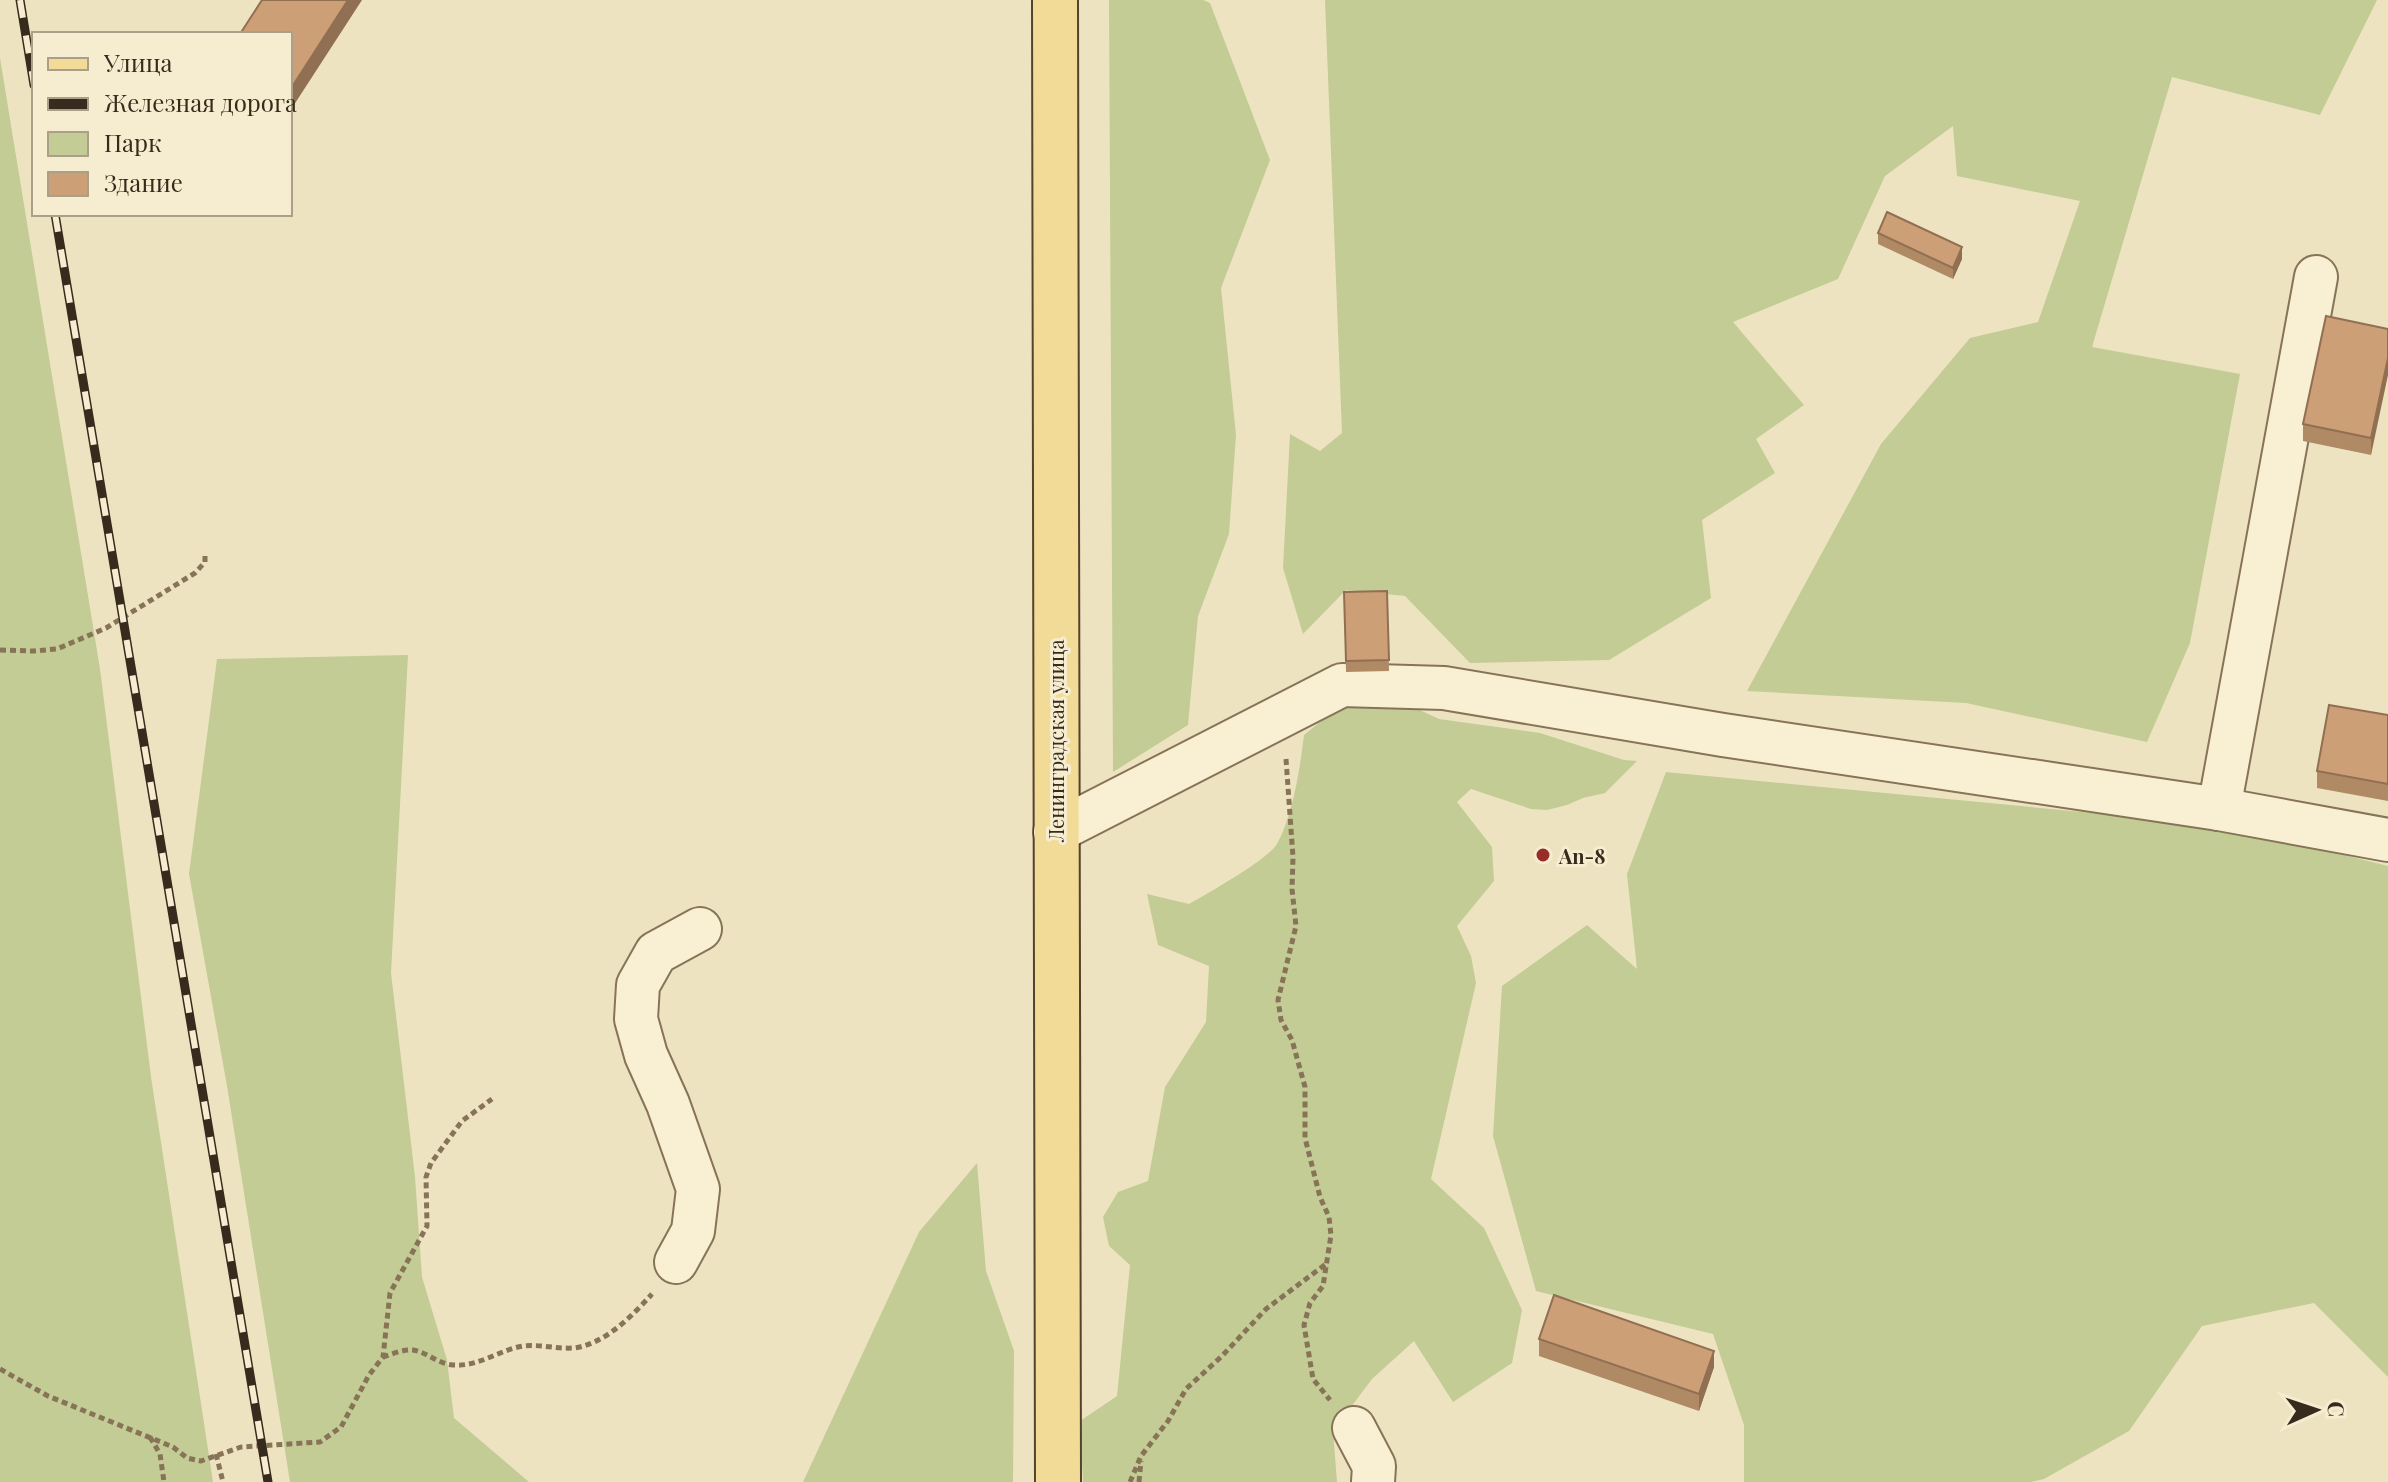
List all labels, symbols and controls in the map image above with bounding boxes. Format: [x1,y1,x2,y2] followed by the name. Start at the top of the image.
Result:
[32,32,292,216] legend
[103,46,173,78] text: Улица
[104,86,297,118] text: Железная дорога
[104,126,162,158] text: Парк
[104,166,183,198] text: Здание
[1042,640,1069,843] street label: Ленинградская улица
[1558,842,1605,869] place label: An-8
[1534,846,1552,864] marker: An-8
[2276,1370,2356,1450] north arrow
[2322,1400,2352,1417] text: С

